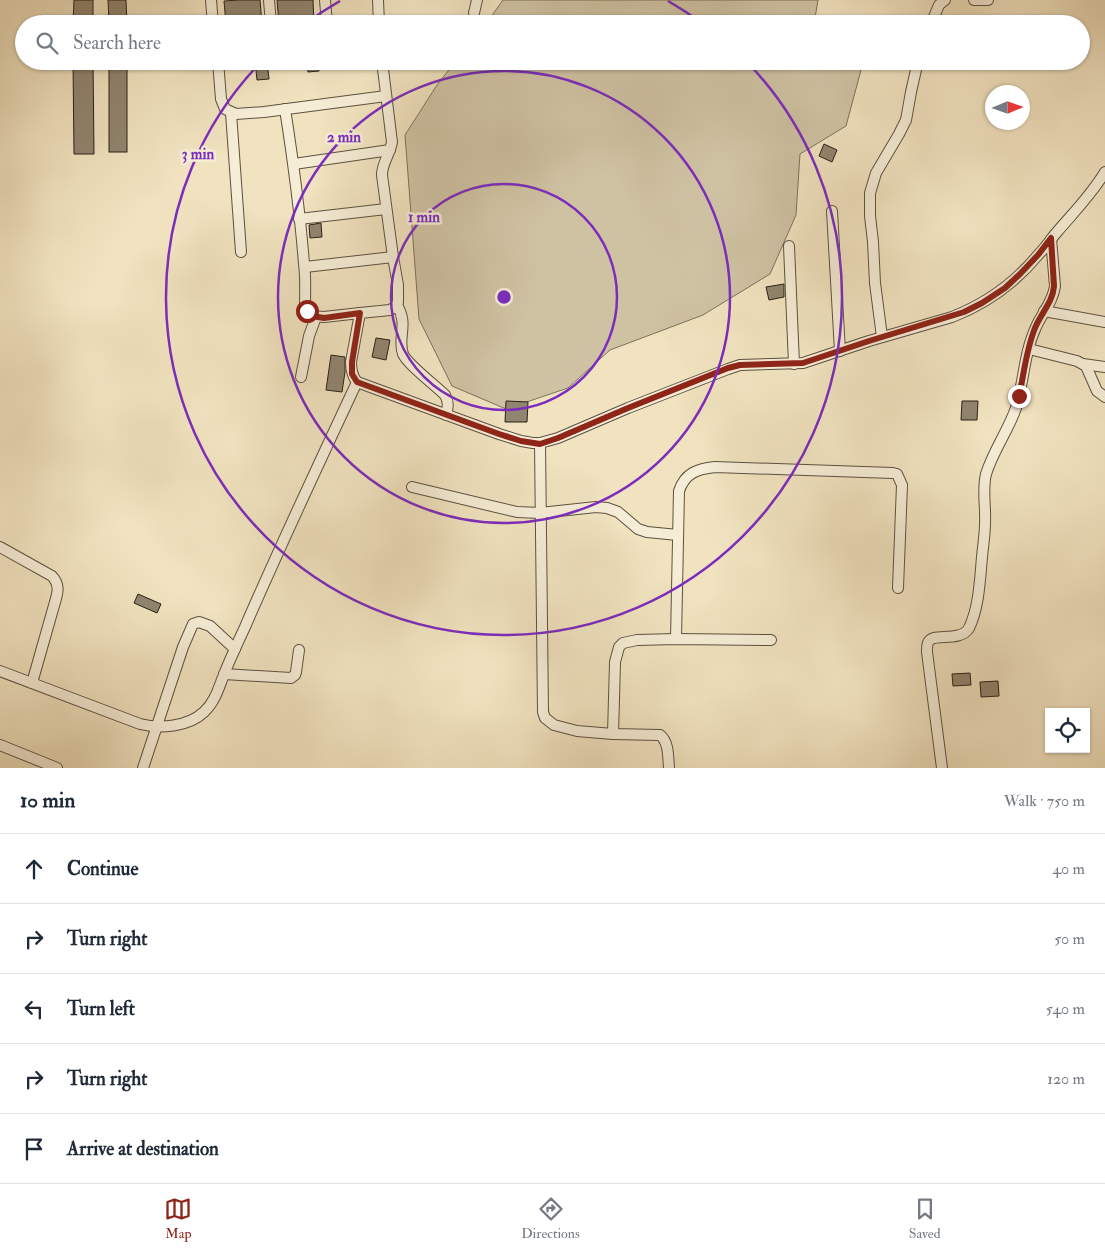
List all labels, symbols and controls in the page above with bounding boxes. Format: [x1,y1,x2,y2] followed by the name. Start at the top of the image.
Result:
[15,15,1090,70] search box
[33,29,61,57] icon: search
[73,31,161,55] text: Search here
[985,85,1030,130] north arrow
[327,128,361,147] text: 2 min
[182,145,214,164] text: 3 min
[408,208,440,227] text: 1 min
[495,288,513,306] centre of rings
[296,300,319,323] route start
[1008,385,1031,408] route end
[1045,708,1090,753] map controls
[1045,708,1090,753] button: locate
[20,787,75,814] text: 10 min
[1004,791,1085,811] text: Walk · 750 m
[20,855,48,883] icon: ahead
[67,857,138,881] text: Continue
[1052,859,1085,879] text: 40 m
[20,925,48,953] icon: right
[67,927,147,951] text: Turn right
[1054,929,1085,949] text: 50 m
[20,995,48,1023] icon: left
[67,997,135,1021] text: Turn left
[1046,999,1085,1019] text: 540 m
[20,1065,48,1093] icon: right
[67,1067,147,1091] text: Turn right
[1047,1069,1085,1089] text: 120 m
[20,1135,48,1163] icon: arrive
[67,1137,219,1161] text: Arrive at destination
[164,1195,192,1242] tab: Map
[521,1195,580,1242] tab: Directions
[909,1195,941,1242] tab: Saved

